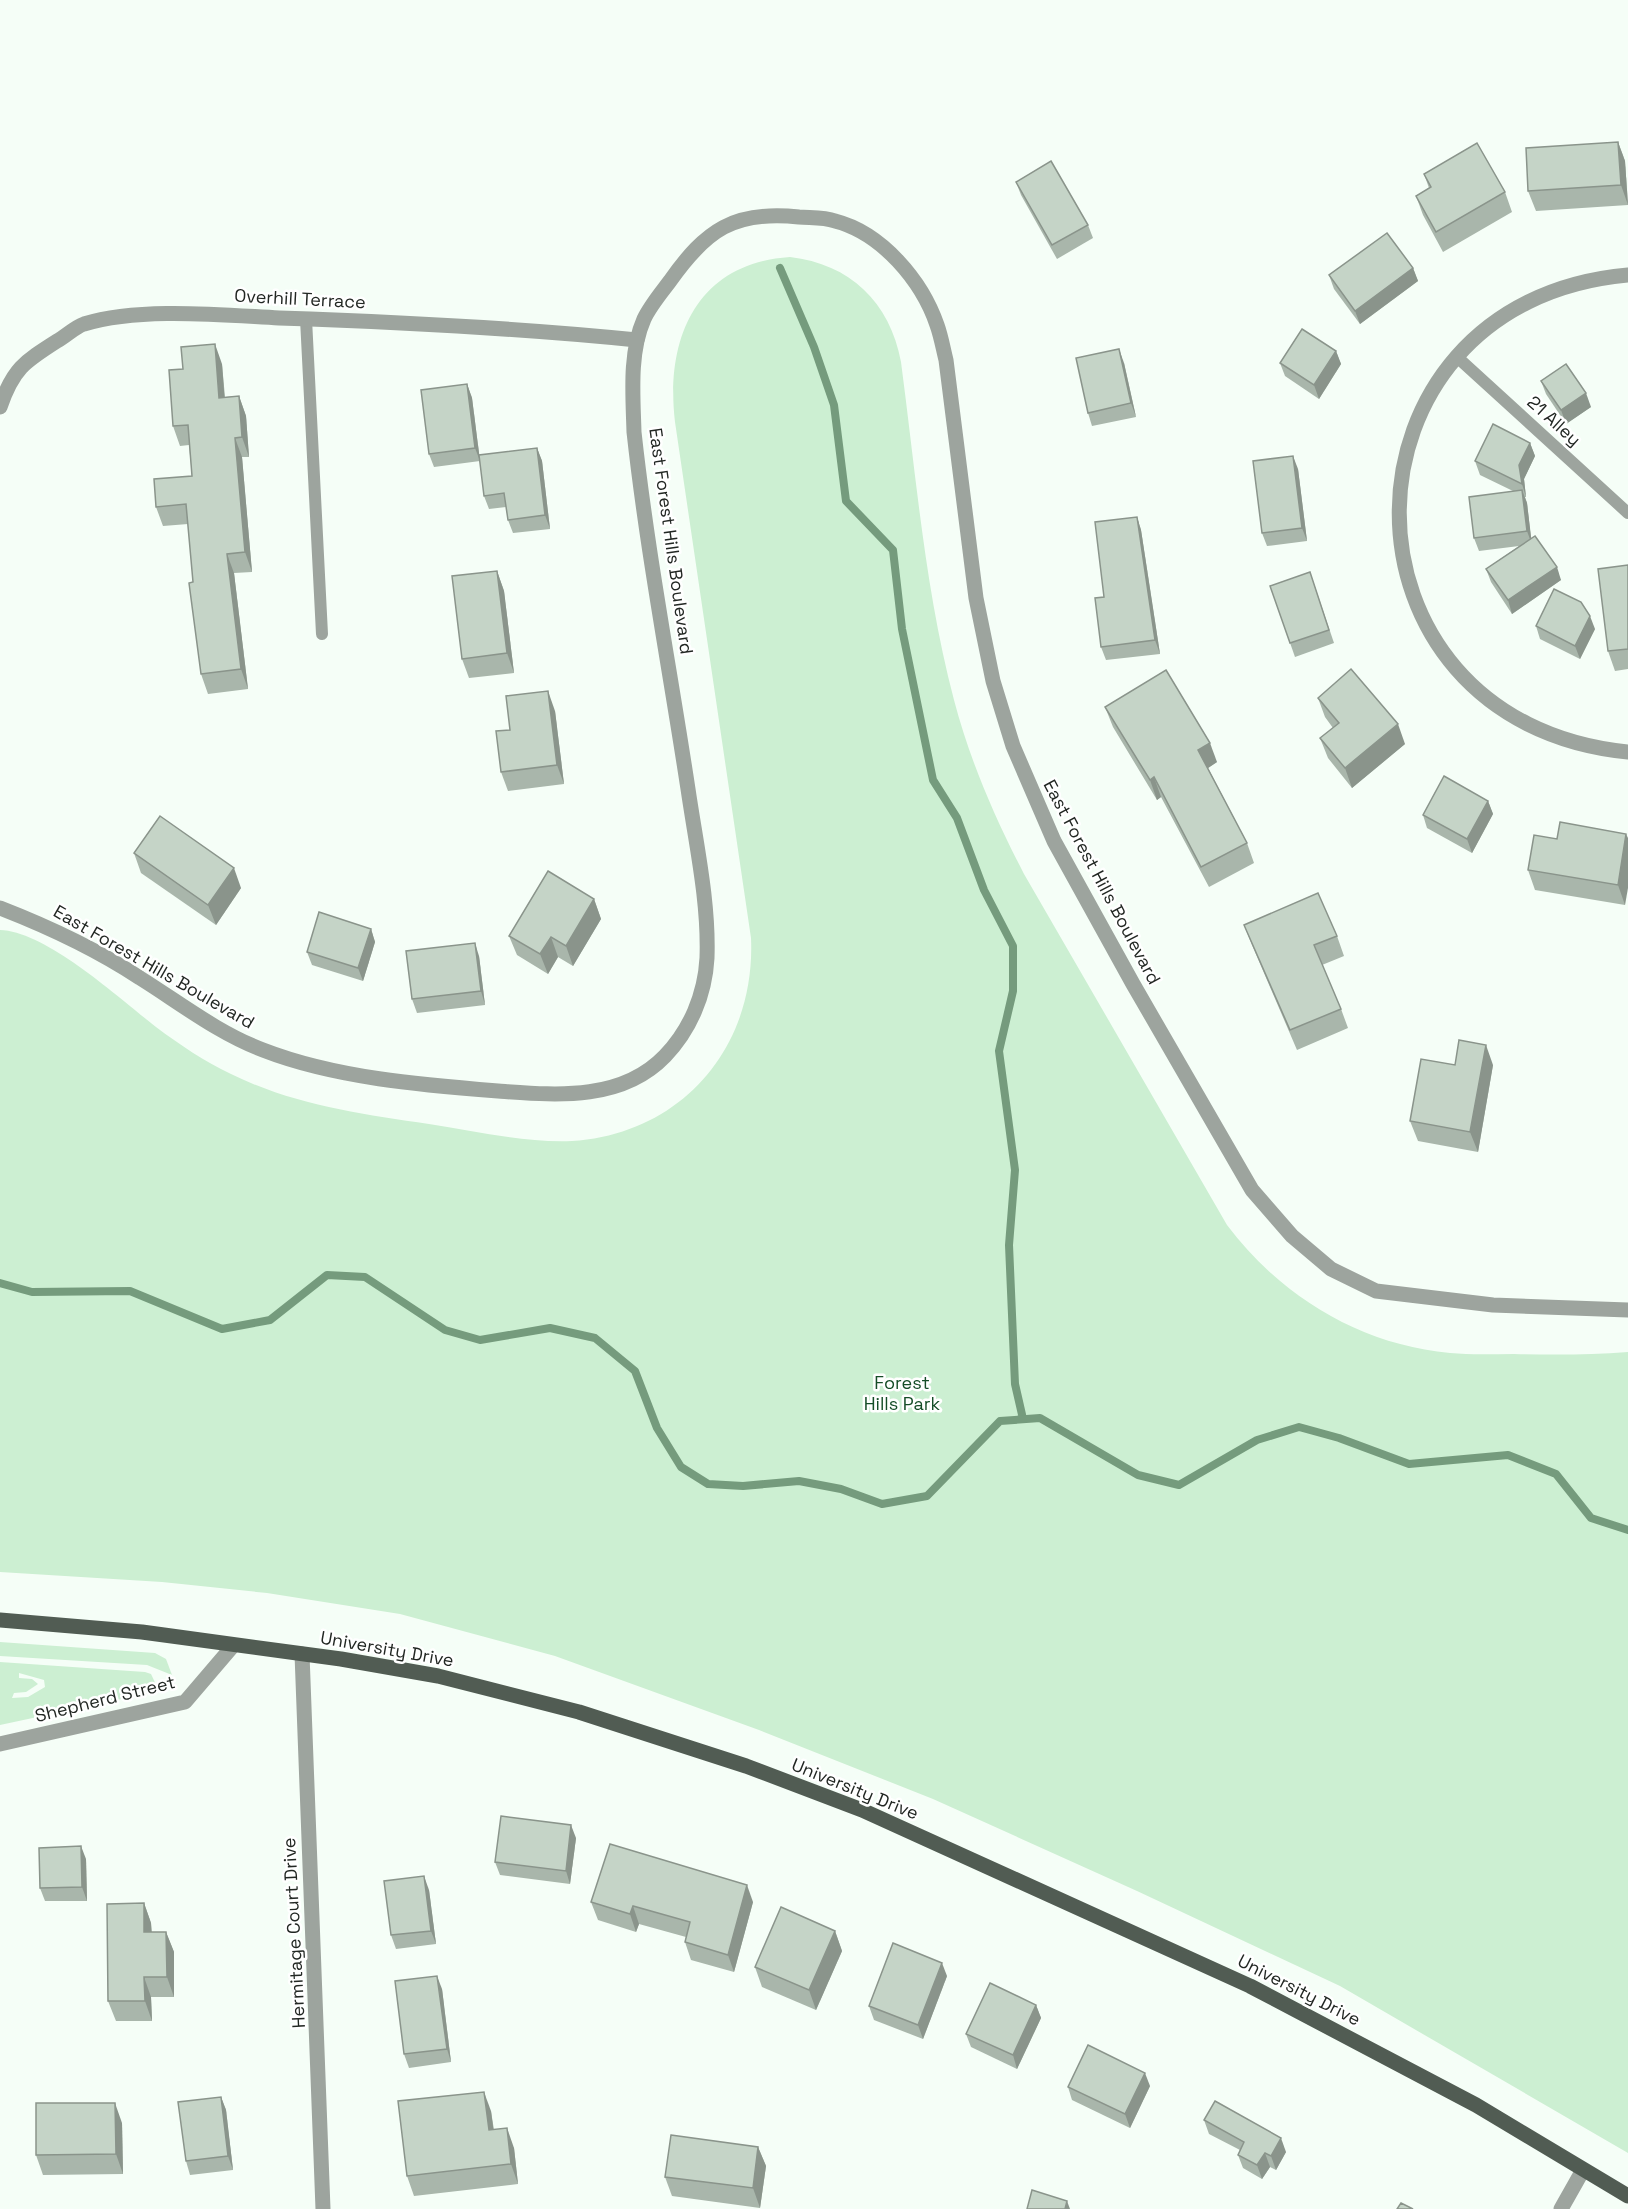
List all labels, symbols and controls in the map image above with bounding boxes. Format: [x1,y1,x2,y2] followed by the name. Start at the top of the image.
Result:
[234,284,366,313] street label: Overhill Terrace
[1523,390,1586,451] street label: 21 Alley
[644,426,699,656] street label: East Forest Hills Boulevard
[1039,776,1166,988] street label: East Forest Hills Boulevard
[50,900,259,1034] street label: East Forest Hills Boulevard
[864,1371,941,1415] park label: Forest Hills Park
[319,1625,456,1672] street label: University Drive
[32,1670,177,1727] street label: Shepherd Street
[788,1753,922,1824] street label: University Drive
[277,1837,310,2029] street label: Hermitage Court Drive
[1234,1949,1365,2030] street label: University Drive

